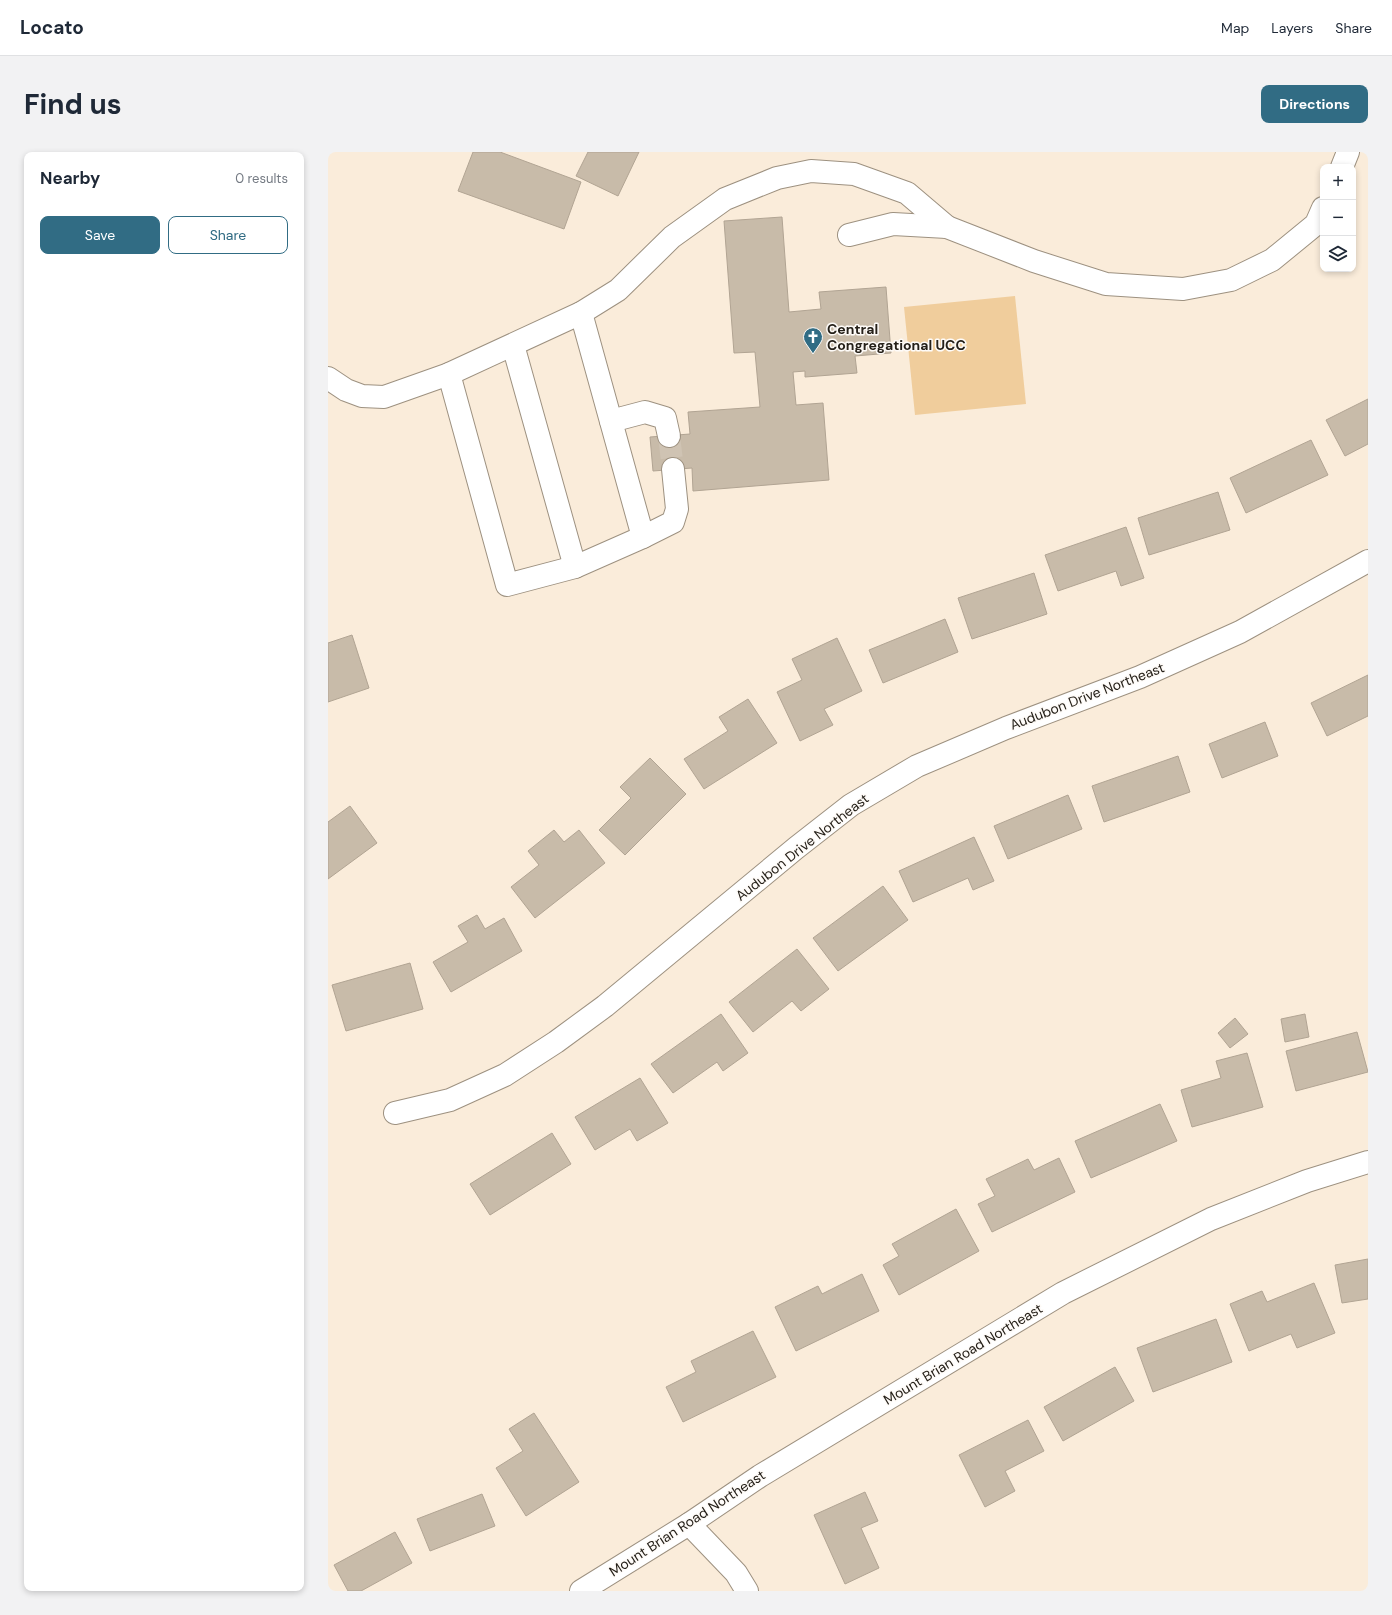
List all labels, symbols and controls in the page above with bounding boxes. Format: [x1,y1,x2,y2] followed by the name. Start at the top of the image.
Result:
[20,15,84,40] text: Locato
[1221,19,1249,37] text: Map
[1271,19,1313,37] text: Layers
[1335,19,1372,37] text: Share
[1261,85,1368,123] button: Directions
[24,86,122,123] text: Find us
[1320,164,1356,272] map controls
[1320,164,1356,200] button: +
[40,167,100,189] text: Nearby
[235,170,288,187] text: 0 results
[1320,200,1356,236] button: −
[40,216,160,254] button: Save
[168,216,288,254] button: Share
[1320,236,1356,272] button: layers
[827,320,966,354] place label: Central Congregational UCC
[802,326,824,354] church icon: Central Congregational UCC
[1007,658,1167,734] street label: Audubon Drive Northeast
[732,789,872,905] street label: Audubon Drive Northeast
[880,1299,1046,1409] street label: Mount Brian Road Northeast
[606,1466,768,1580] street label: Mount Brian Road Northeast

